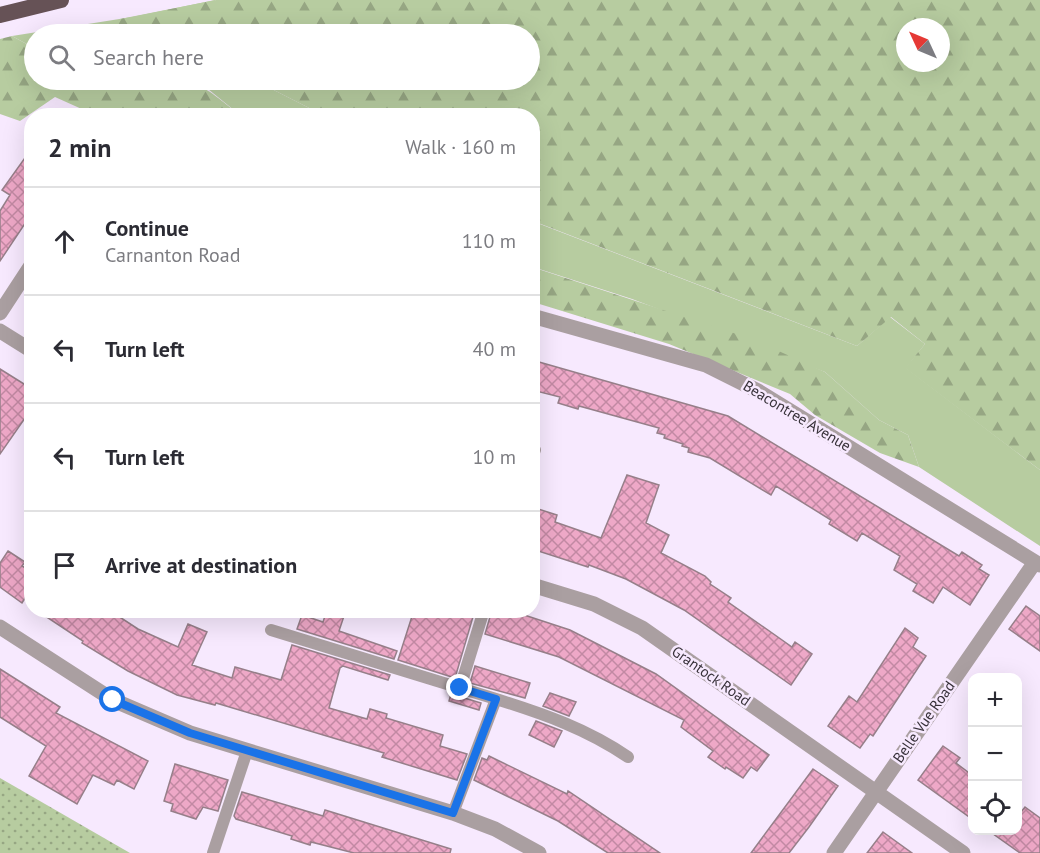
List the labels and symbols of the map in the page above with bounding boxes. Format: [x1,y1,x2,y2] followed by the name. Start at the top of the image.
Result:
[896,18,950,72] north arrow
[740,376,854,455] street label: Beacontree Avenue
[668,641,754,710] street label: Grantock Road
[446,674,472,700] route end
[888,677,959,766] street label: Belle Vue Road
[99,686,125,712] route start

